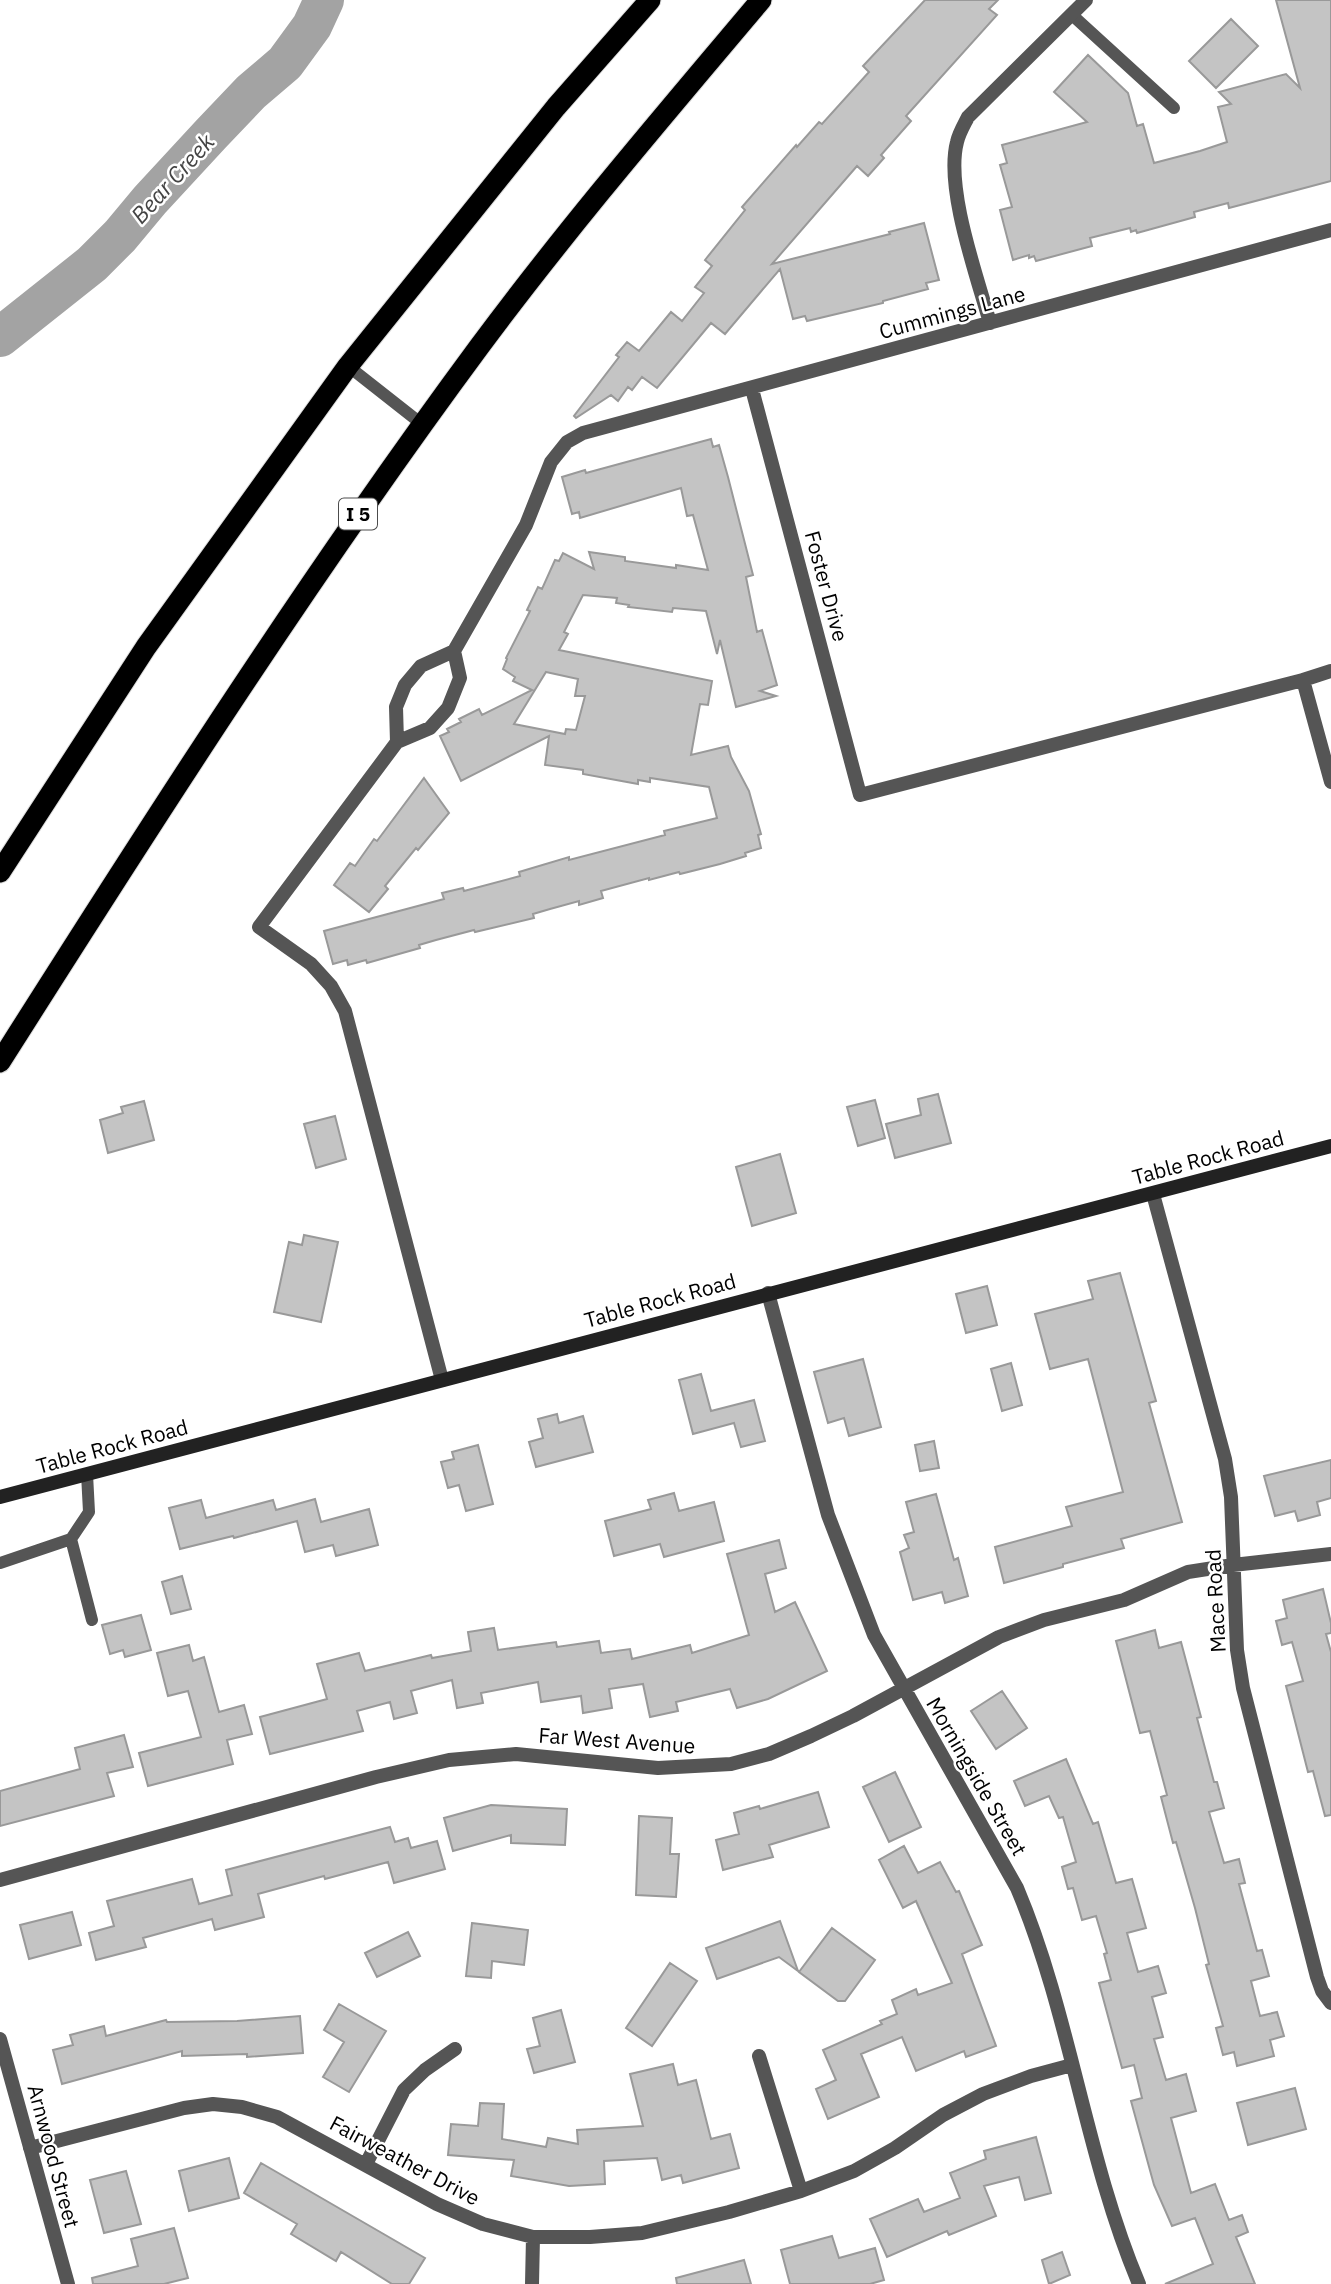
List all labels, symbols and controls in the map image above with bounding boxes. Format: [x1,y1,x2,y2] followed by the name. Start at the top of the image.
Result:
[124,126,221,229] water label: Bear Creek
[876,279,1028,345] street label: Cummings Lane
[339,499,377,530] road number: I 5
[799,528,855,644] street label: Foster Drive
[1129,1123,1287,1191] street label: Table Rock Road
[581,1266,739,1334] street label: Table Rock Road
[33,1412,191,1480] street label: Table Rock Road
[1198,1549,1232,1653] street label: Mace Road
[920,1692,1034,1860] street label: Morningside Street
[538,1721,696,1759] street label: Far West Avenue
[21,2081,87,2231] street label: Arnwood Street
[325,2109,485,2211] street label: Fairweather Drive

